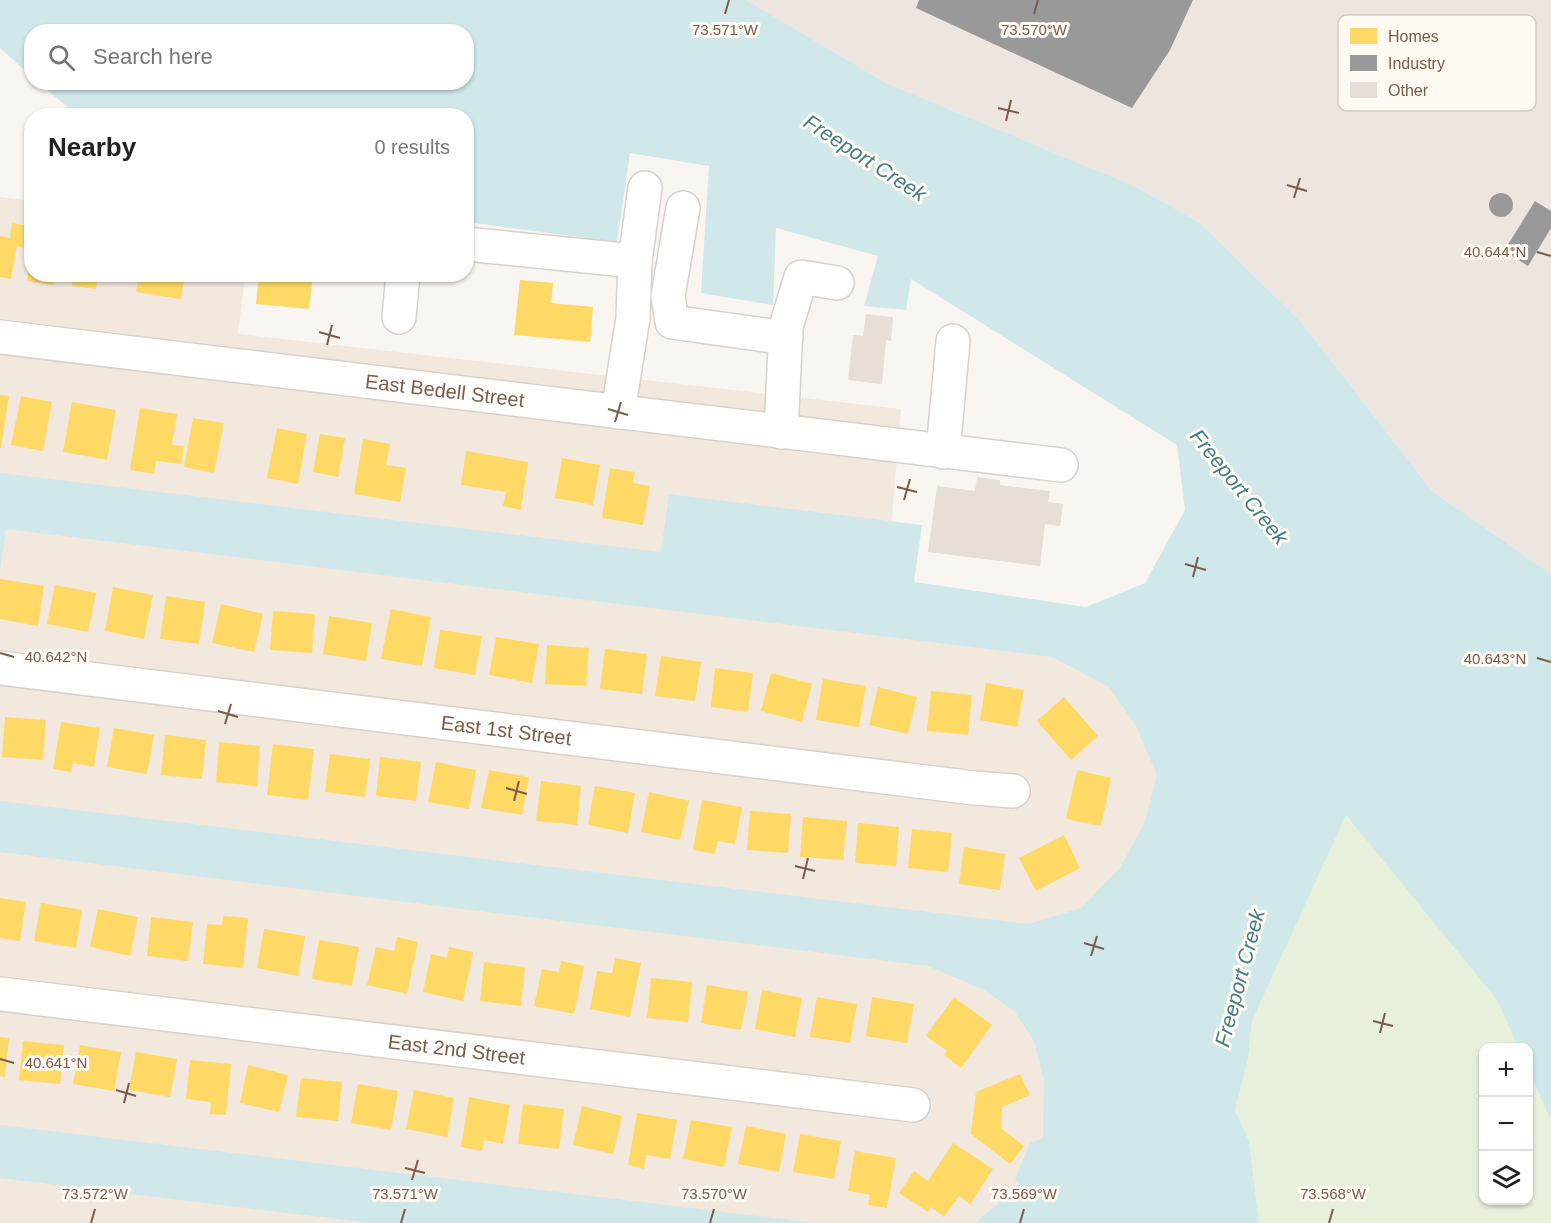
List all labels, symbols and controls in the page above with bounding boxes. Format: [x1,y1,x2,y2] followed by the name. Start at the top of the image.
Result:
[1338,15,1536,111] legend
[692,21,759,38] text: 73.571°W
[1001,21,1068,38] text: 73.570°W
[24,24,474,90] search box
[1388,28,1439,45] text: Homes
[45,41,78,74] icon: search
[93,44,213,69] text: Search here
[1388,55,1445,72] text: Industry
[1388,82,1429,99] text: Other
[800,109,932,206] water label: Freeport Creek
[48,132,136,162] text: Nearby
[374,136,450,158] text: 0 results
[1464,243,1526,260] text: 40.644°N
[364,370,526,411] street label: East Bedell Street
[1186,425,1294,550] water label: Freeport Creek
[25,648,87,665] text: 40.642°N
[1464,650,1526,667] text: 40.643°N
[440,711,573,749] street label: East 1st Street
[1210,905,1269,1049] water label: Freeport Creek
[387,1030,527,1069] street label: East 2nd Street
[1479,1043,1533,1205] map controls
[1479,1043,1533,1097] button: +
[25,1054,87,1071] text: 40.641°N
[1479,1097,1533,1151] button: −
[1479,1151,1533,1205] button: layers
[62,1185,129,1202] text: 73.572°W
[372,1185,439,1202] text: 73.571°W
[681,1185,748,1202] text: 73.570°W
[991,1185,1058,1202] text: 73.569°W
[1300,1185,1367,1202] text: 73.568°W

